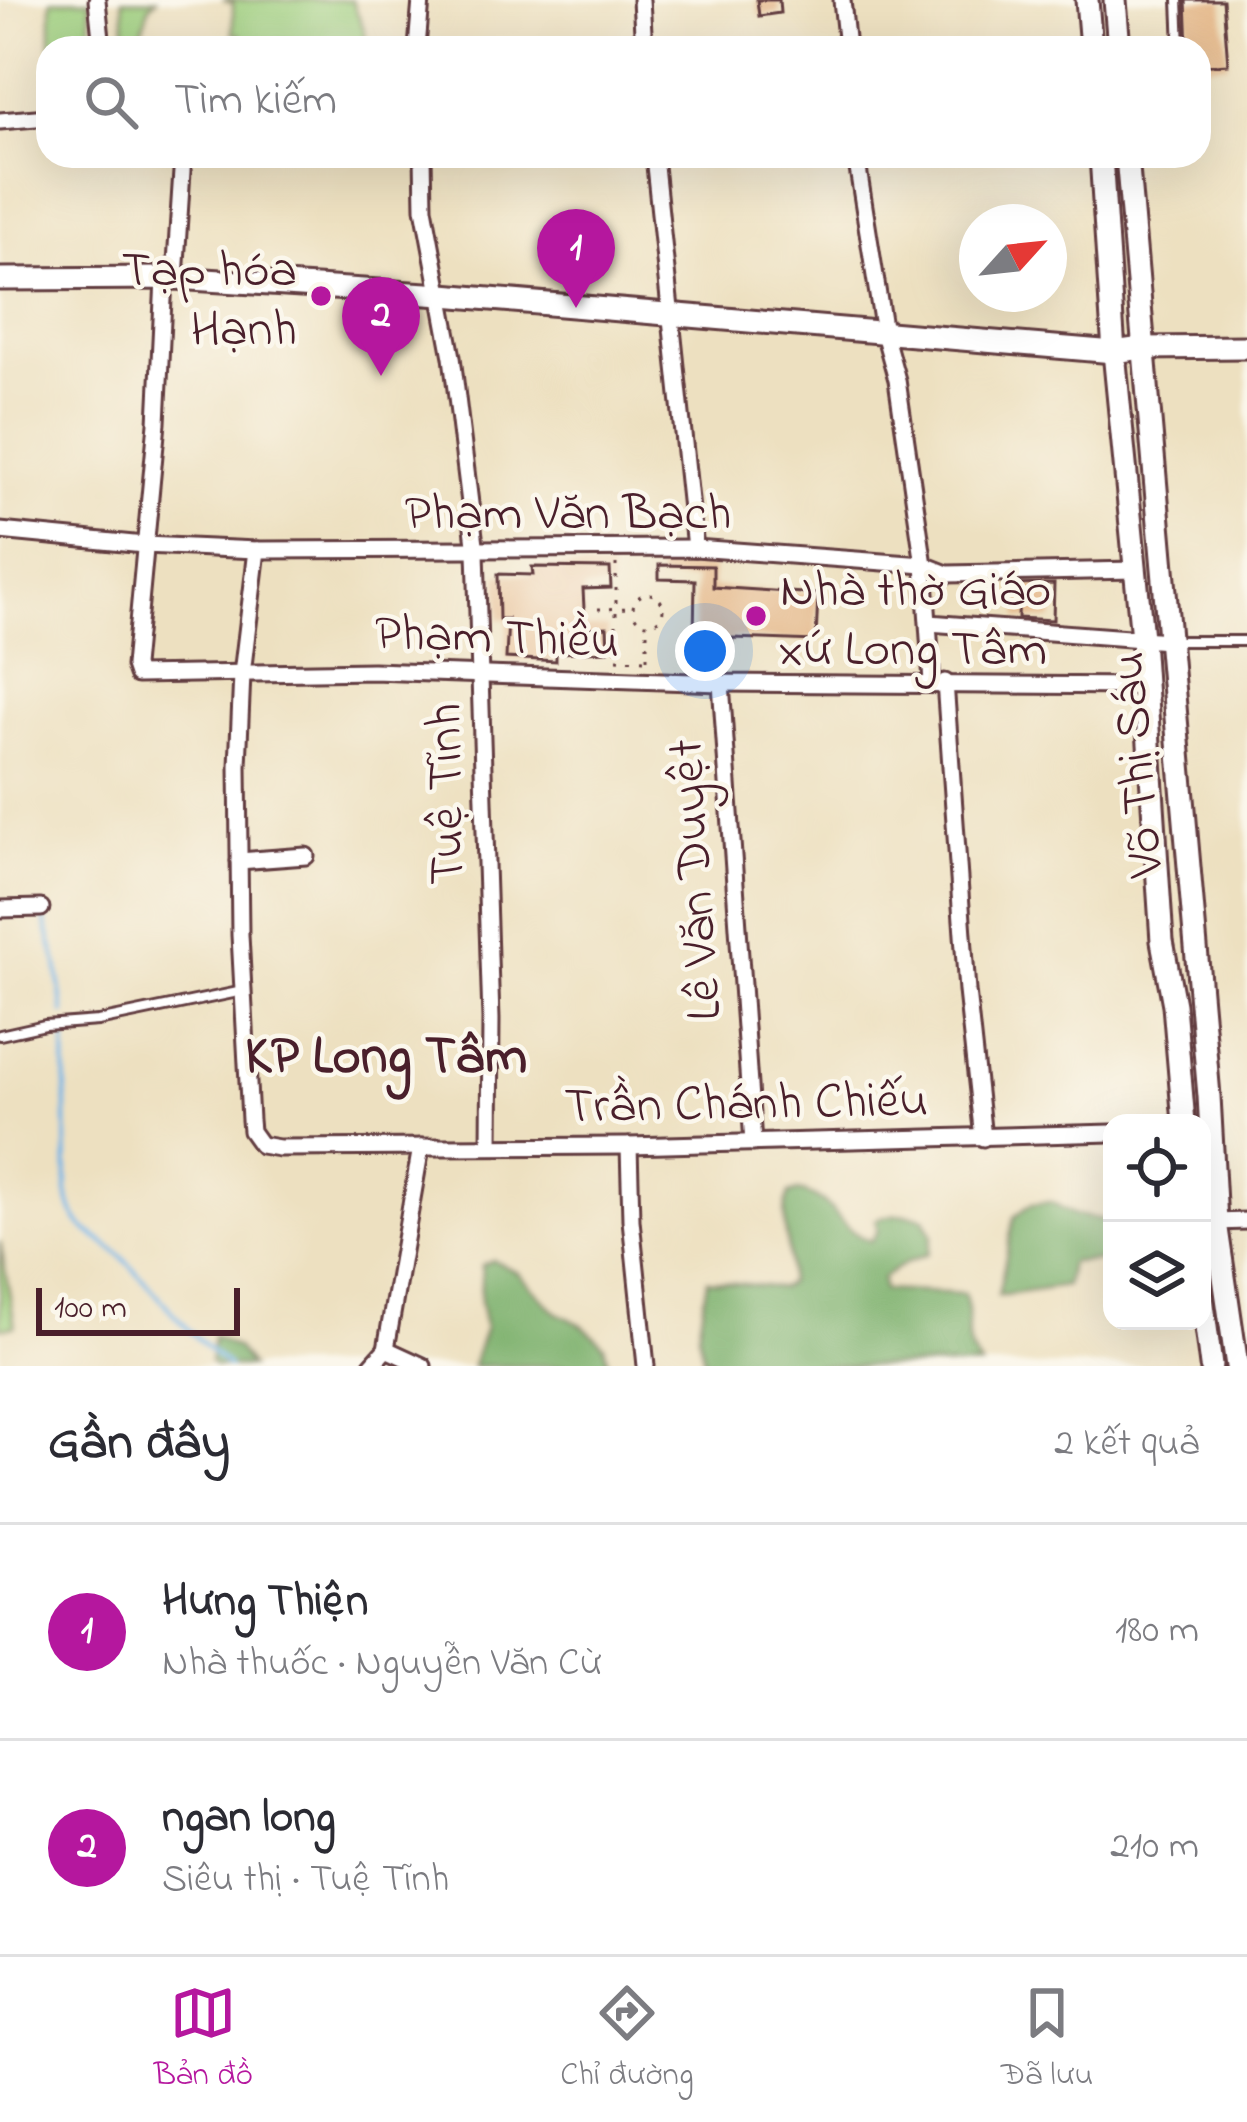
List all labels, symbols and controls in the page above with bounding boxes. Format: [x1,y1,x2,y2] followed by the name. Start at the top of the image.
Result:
[36,36,1211,168] search box
[78,69,144,135] icon: search
[174,69,337,135] text: Tìm kiếm
[959,204,1067,312] north arrow
[537,209,615,308] pin: 1
[121,235,297,369] place label: Tạp hóa Hạnh
[342,277,420,376] pin: 2
[308,283,334,309] marker: Tạp hóa Hạnh
[405,478,731,553] street label: Phạm Văn Bạch
[779,555,1051,689] place label: Nhà thờ Giáo xứ Long Tâm
[373,598,621,681] street label: Phạm Thiều
[743,603,769,629] marker: Nhà thờ Giáo xứ Long Tâm
[675,621,735,681] your location
[1092,649,1187,881] street label: Võ Thị Sáu
[409,702,488,886] street label: Tuệ Tĩnh
[650,736,745,1023] street label: Lê Văn Duyệt
[245,1020,527,1100] district label: KP Long Tâm
[564,1065,929,1146] street label: Trần Chánh Chiếu
[1103,1114,1211,1330] map controls
[1103,1114,1211,1222] button: locate
[1103,1222,1211,1330] button: layers
[36,1282,240,1335] scale bar
[54,1285,127,1333] text: 100 m
[48,1407,230,1482] text: Gần đây
[1054,1416,1199,1473] text: 2 kết quả
[162,1570,368,1636] text: Hưng Thiện
[81,1603,93,1660] text: 1
[1115,1603,1199,1660] text: 180 m
[162,1636,602,1693] text: Nhà thuốc · Nguyễn Văn Cừ
[162,1786,336,1852] text: ngan long
[77,1819,97,1876] text: 2
[1110,1819,1199,1876] text: 210 m
[162,1852,449,1909] text: Siêu thị · Tuệ Tĩnh
[154,1980,253,2100] tab: Bản đồ
[560,1980,694,2100] tab: Chỉ đường
[1001,1980,1093,2100] tab: Đã lưu

